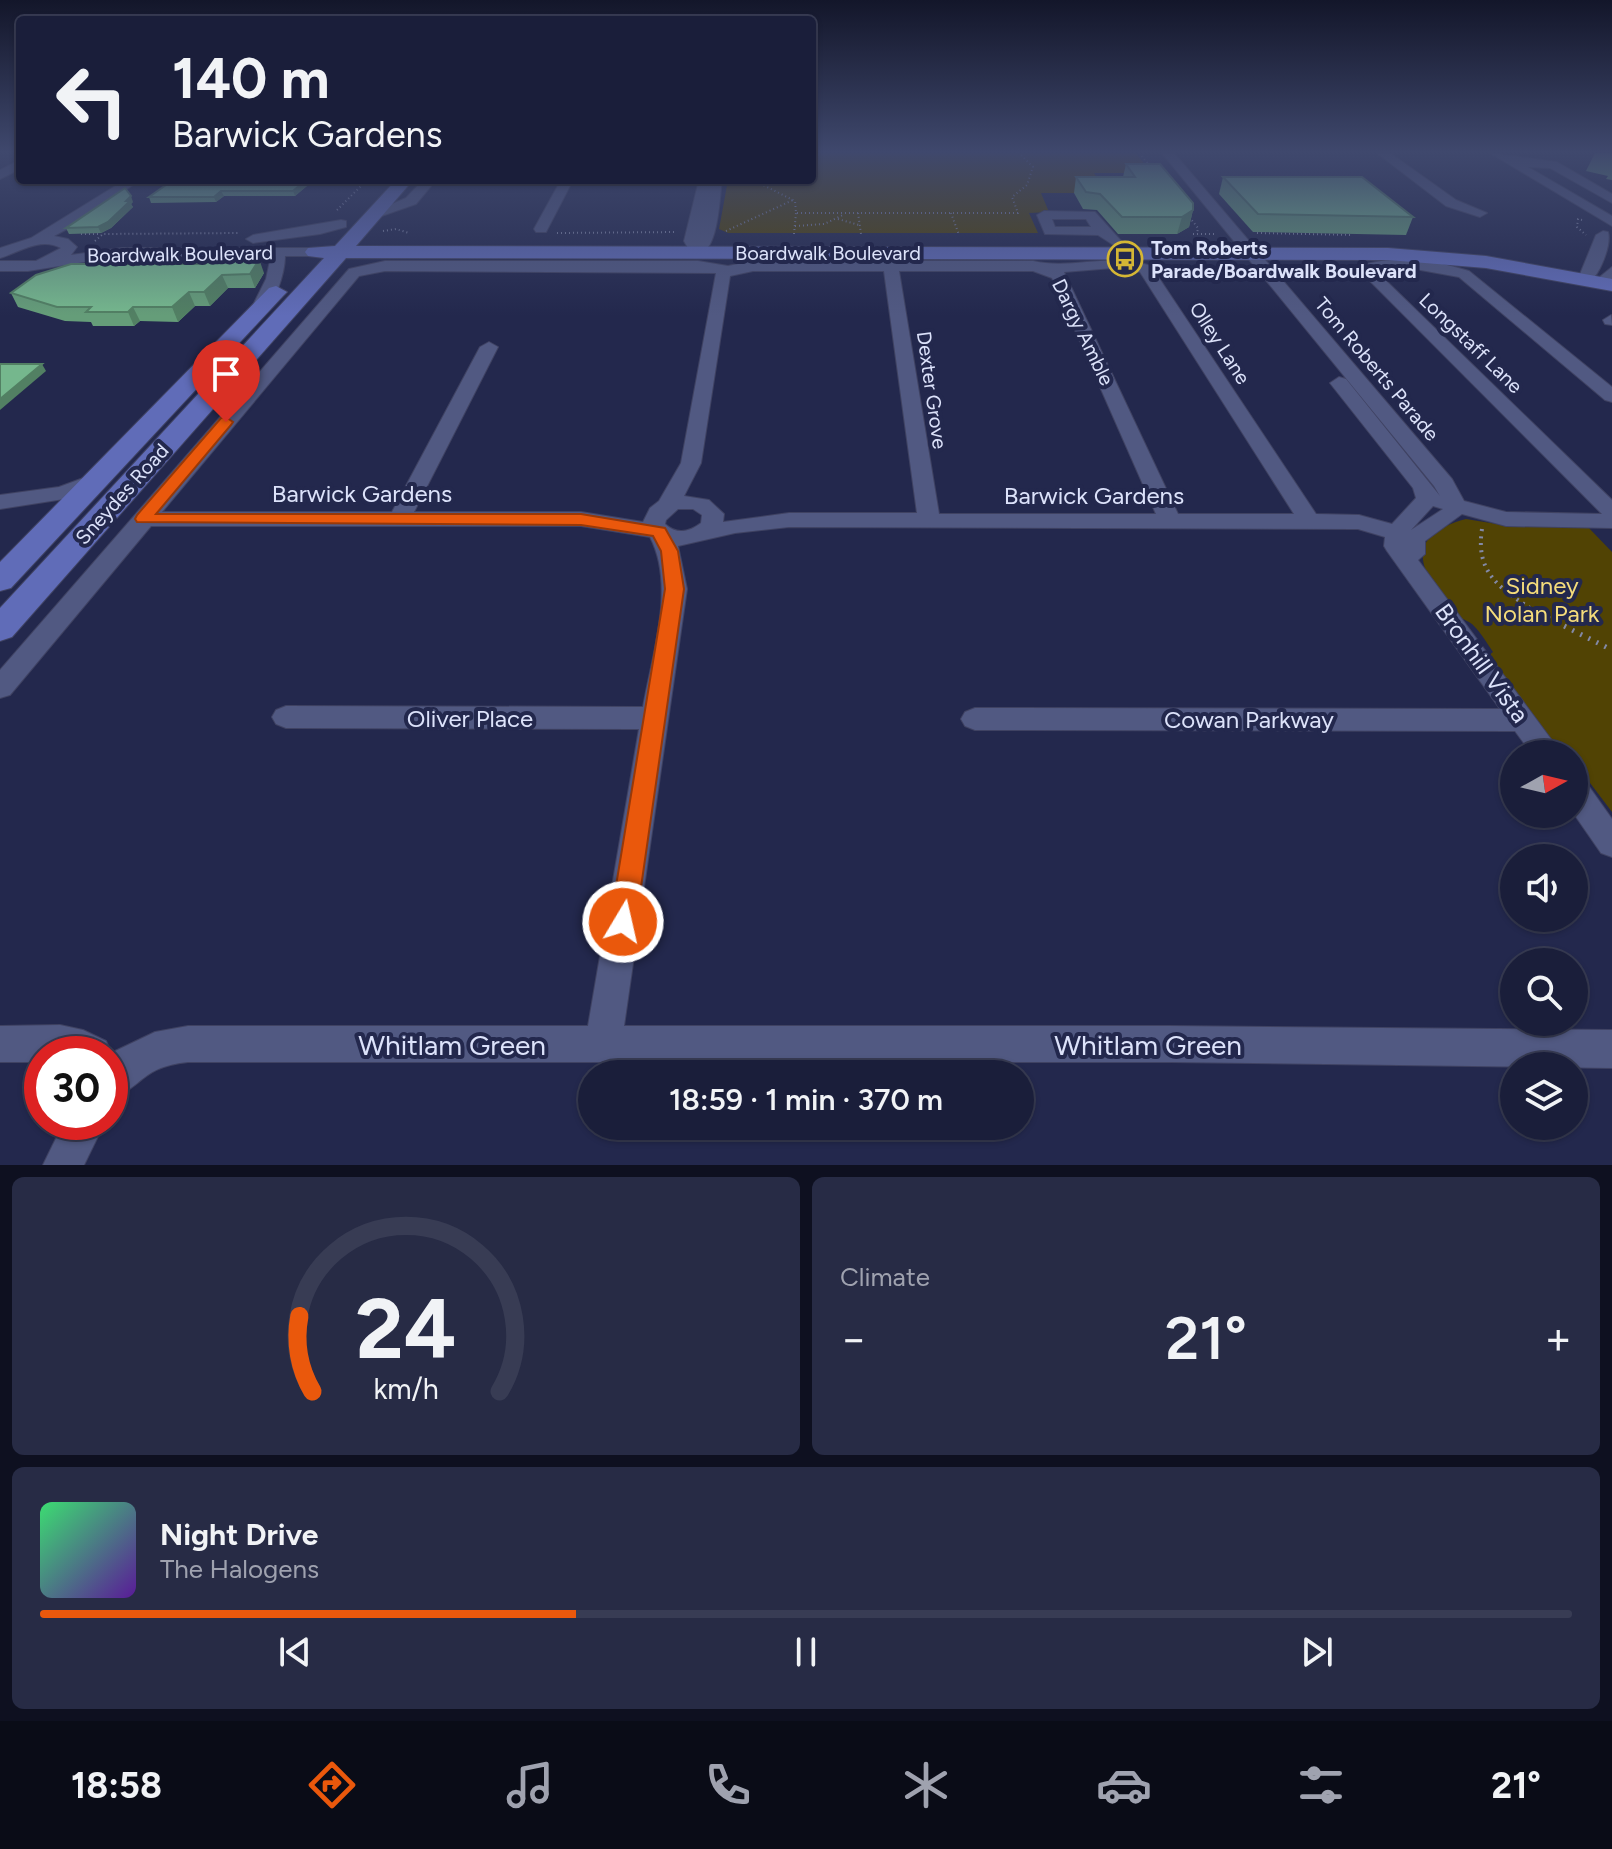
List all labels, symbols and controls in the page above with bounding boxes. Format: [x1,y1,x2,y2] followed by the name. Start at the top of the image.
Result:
[172,45,330,112] text: 140 m
[40,48,144,152] icon: left
[172,113,442,156] text: Barwick Gardens
[1151,236,1417,283] place label: Tom Roberts Parade/Boardwalk Boulevard
[87,240,273,268] street label: Boardwalk Boulevard
[1106,240,1144,278] bus stop icon: Tom Roberts Parade/Boardwalk Boulevard
[735,241,921,265] street label: Boardwalk Boulevard
[1047,275,1119,389] street label: Dargy Amble
[1414,288,1528,398] street label: Longstaff Lane
[1310,292,1444,446] street label: Tom Roberts Parade
[1185,297,1255,389] street label: Olley Lane
[912,330,952,450] street label: Dexter Grove
[192,340,260,422] pin
[204,352,248,396] icon: arrive
[70,439,174,549] street label: Sneydes Road
[272,479,452,508] street label: Barwick Gardens
[1004,481,1184,510] street label: Barwick Gardens
[1485,571,1600,628] park label: Sidney Nolan Park
[1429,598,1535,728] street label: Bronhill Vista
[407,704,533,733] street label: Oliver Place
[1164,705,1334,734] street label: Cowan Parkway
[1500,740,1588,828] north arrow
[1500,740,1588,1140] map controls
[1500,844,1588,932] button: sound
[581,880,665,964] position arrow
[1500,948,1588,1036] button: search
[358,1028,546,1062] street label: Whitlam Green
[1054,1028,1242,1062] street label: Whitlam Green
[24,1036,128,1140] speed limit sign: 30
[1500,1052,1588,1140] button: layers
[669,1081,943,1118] text: 18:59 · 1 min · 370 m
[840,1261,930,1293] text: Climate
[356,1279,456,1379] text: 24
[1165,1302,1247,1374] text: 21°
[840,1312,867,1365] text: −
[1545,1312,1572,1365] text: +
[373,1372,439,1406] text: km/h
[160,1516,318,1553] text: Night Drive
[160,1553,319,1585] text: The Halogens
[273,1630,317,1674] icon: previous
[784,1630,828,1674] icon: pause
[1295,1630,1339,1674] icon: next
[304,1757,360,1813] icon: directions
[502,1757,558,1813] icon: music
[700,1757,756,1813] icon: phone
[898,1757,954,1813] icon: climate
[1096,1757,1152,1813] icon: car
[1293,1757,1349,1813] icon: filters
[71,1764,162,1807] text: 18:58
[1491,1764,1541,1807] text: 21°

